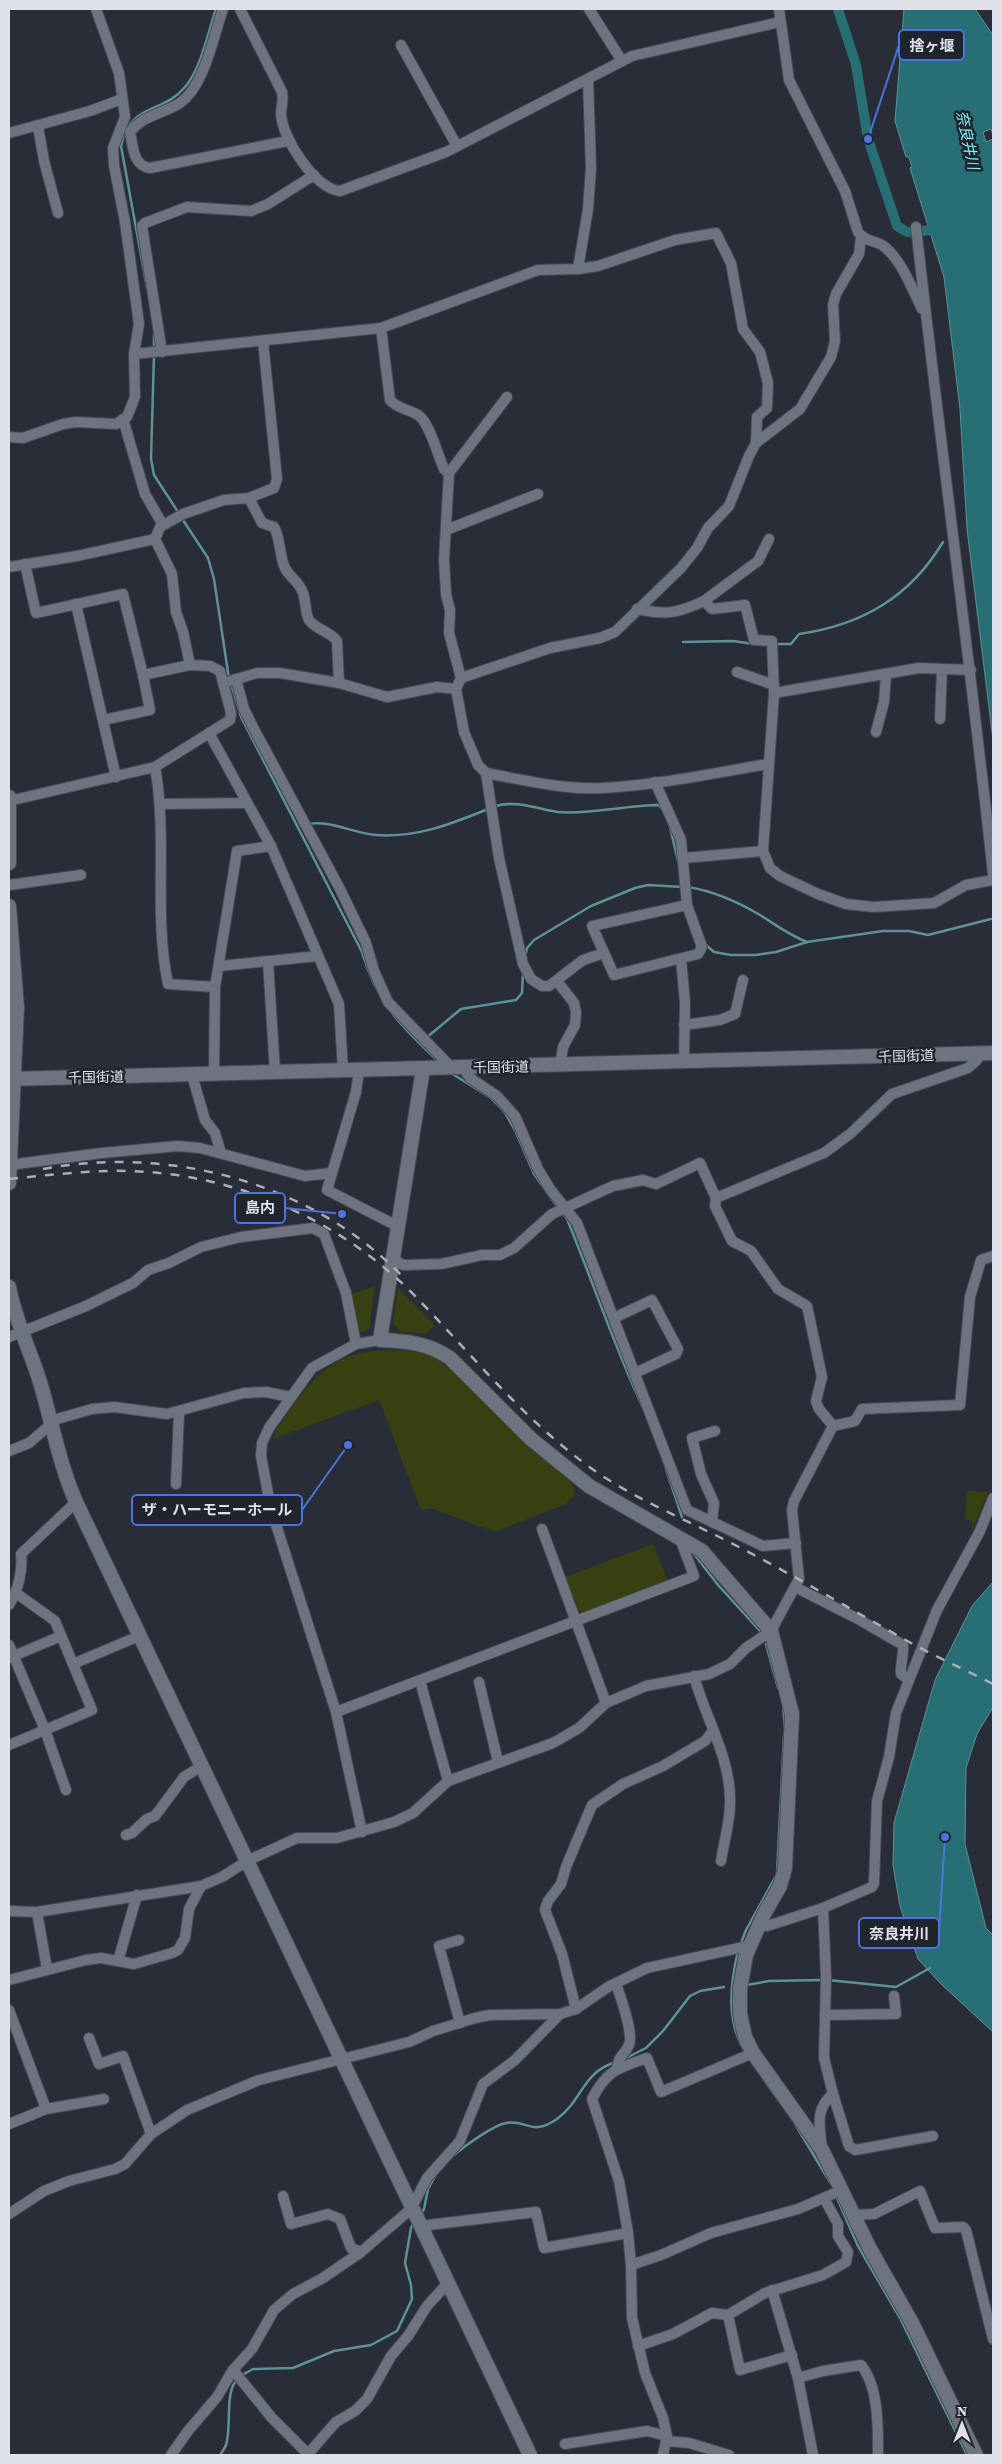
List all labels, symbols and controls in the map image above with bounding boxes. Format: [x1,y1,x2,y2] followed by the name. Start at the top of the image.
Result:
[899,30,964,60] callout: 捨ヶ堰
[909,35,955,56] text: 捨ヶ堰
[951,108,985,173] water label: 奈良井川
[878,1045,934,1067] street label: 千国街道
[473,1057,529,1077] street label: 千国街道
[68,1067,124,1087] street label: 千国街道
[235,1193,285,1223] callout: 島内
[245,1197,275,1218] text: 島内
[132,1495,302,1525] callout: ザ・ハーモニーホール
[142,1499,292,1520] text: ザ・ハーモニーホール
[859,1918,939,1948] callout: 奈良井川
[869,1923,929,1944] text: 奈良井川
[937,2399,987,2449] north arrow
[957,2401,967,2421] text: N

